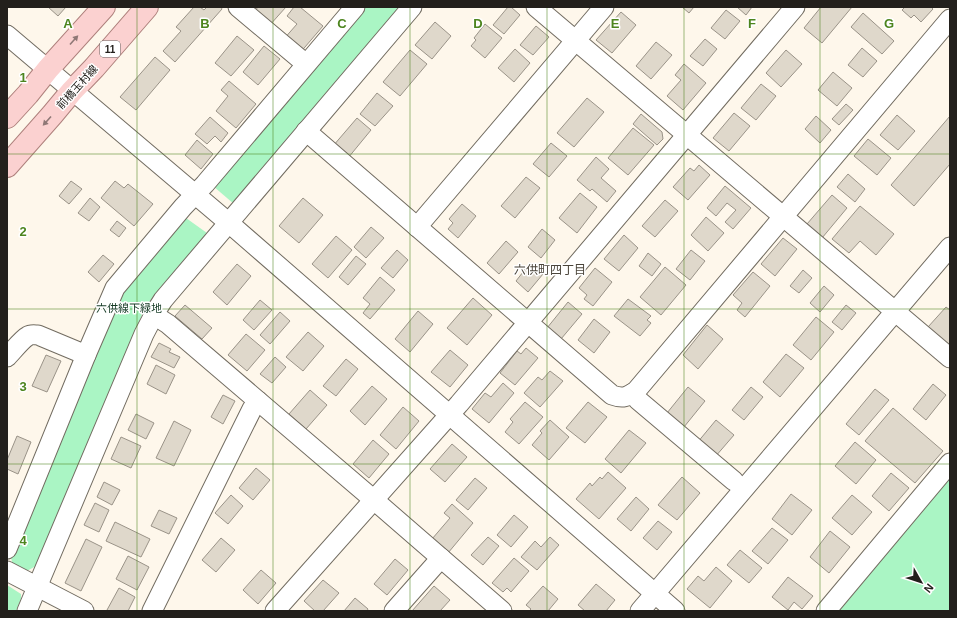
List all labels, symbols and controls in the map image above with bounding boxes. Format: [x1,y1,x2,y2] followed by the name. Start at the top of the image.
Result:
[63,16,73,31] text: A
[200,16,210,31] text: B
[337,16,347,31] text: C
[473,16,483,31] text: D
[611,16,620,31] text: E
[748,16,756,31] text: F
[884,16,894,31] text: G
[69,35,78,45] one-way arrow
[100,41,120,57] road number: 11
[54,63,100,111] street label: 前橋玉村線
[19,70,27,85] text: 1
[42,116,52,126] one-way arrow
[19,224,27,239] text: 2
[514,263,586,277] district label: 六供町四丁目
[96,302,162,314] park label: 六供線下緑地
[19,379,27,394] text: 3
[19,533,27,548] text: 4
[901,562,941,602] north arrow
[922,581,936,595] text: N

